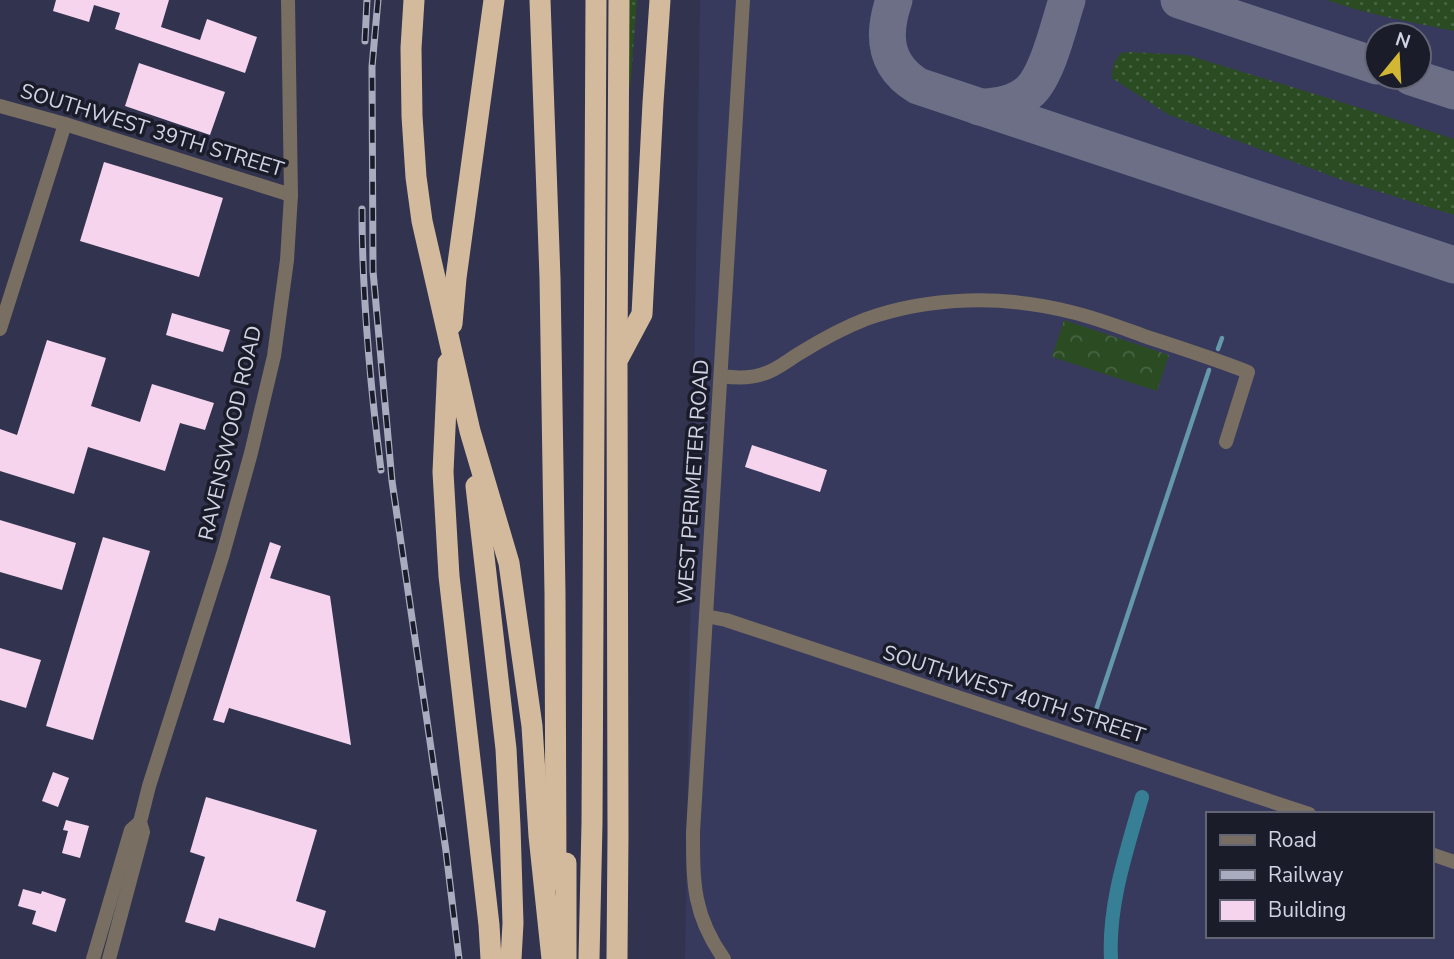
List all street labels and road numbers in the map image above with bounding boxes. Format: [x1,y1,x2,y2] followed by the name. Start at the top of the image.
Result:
[17,77,287,184] street label: SOUTHWEST 39TH STREET
[192,323,268,543] street label: RAVENSWOOD ROAD
[670,358,716,606] street label: WEST PERIMETER ROAD
[879,638,1149,750] street label: SOUTHWEST 40TH STREET

